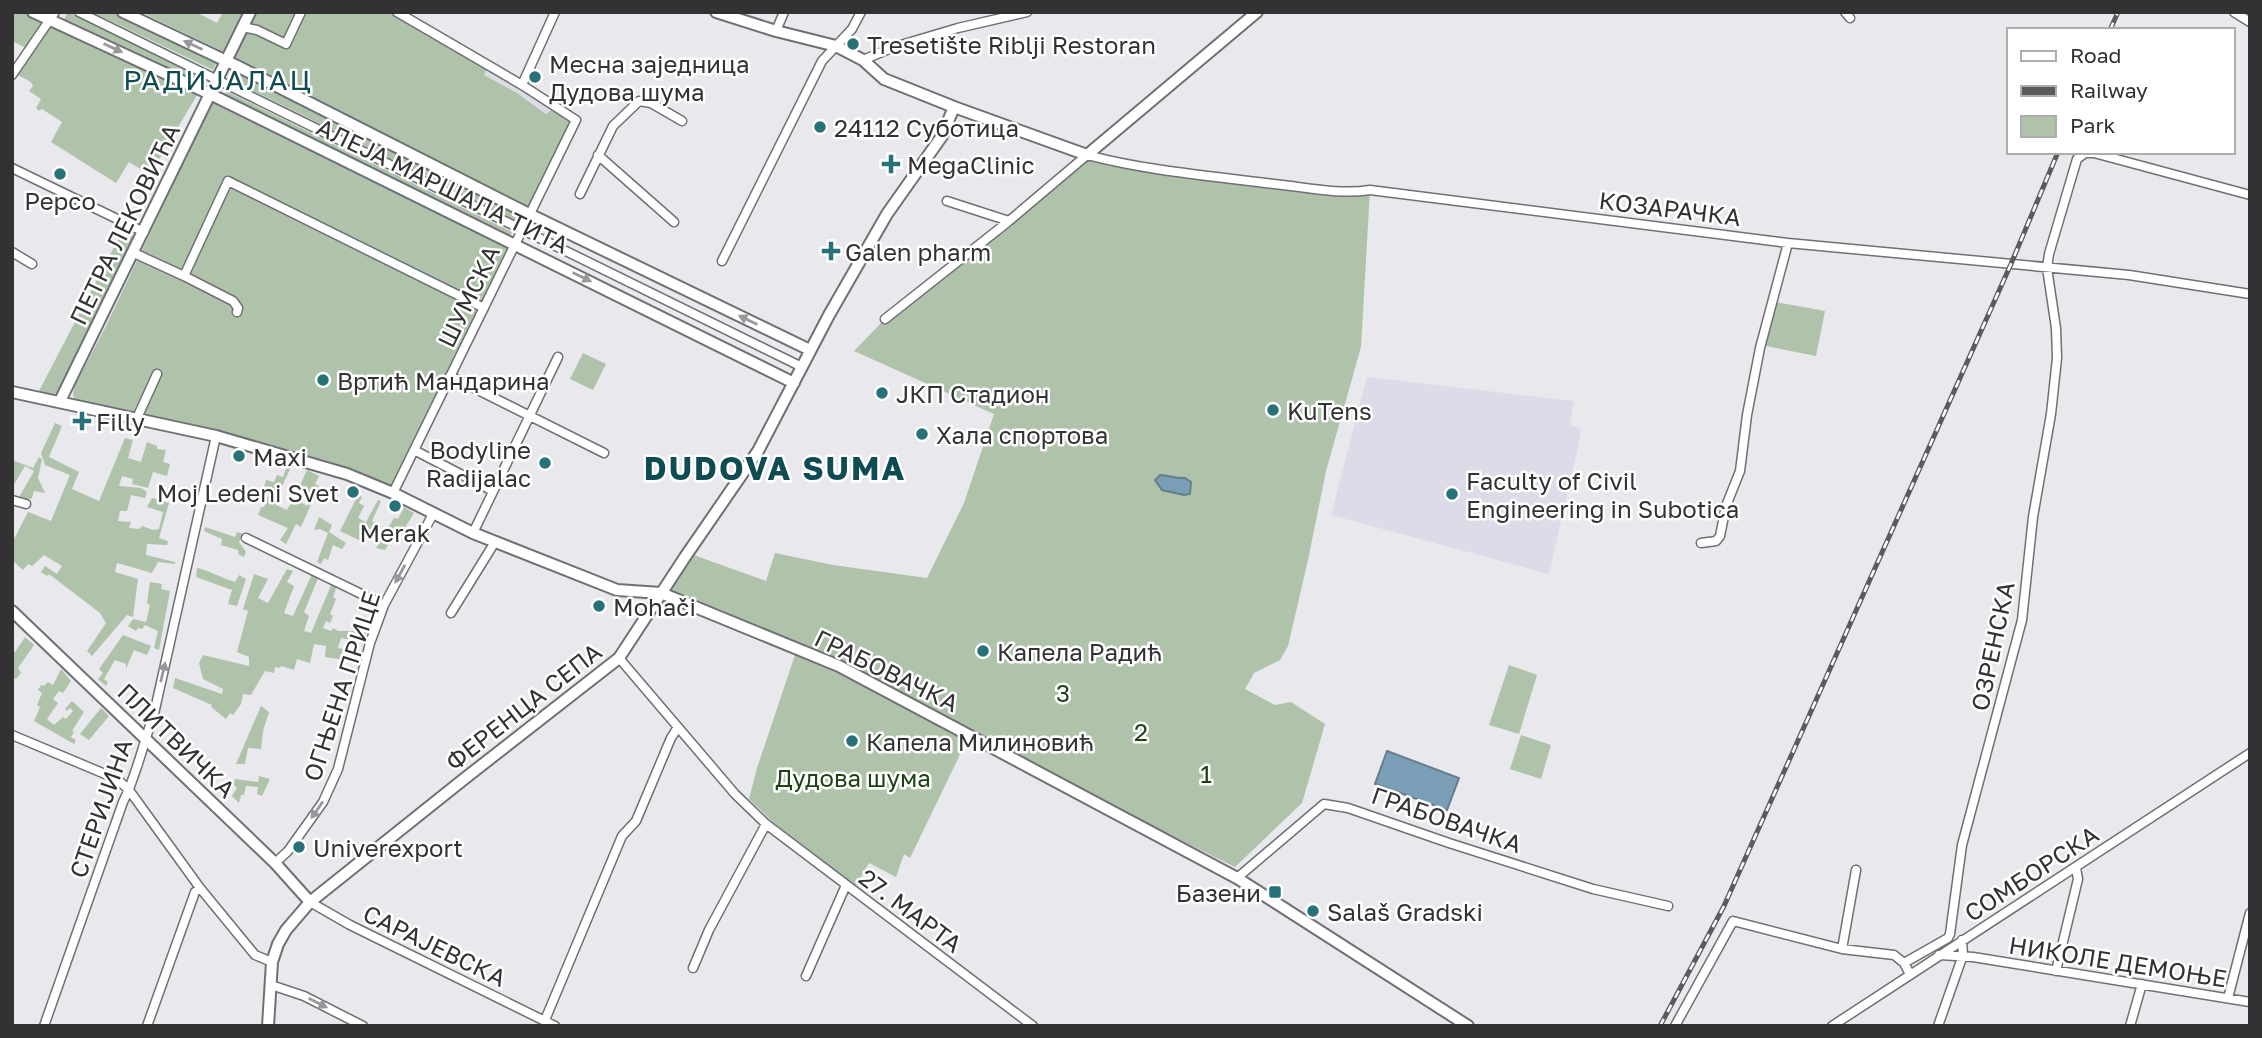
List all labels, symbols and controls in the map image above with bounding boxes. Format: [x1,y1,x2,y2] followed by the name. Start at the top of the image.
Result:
[2007,28,2234,154] legend
[867,30,1156,59] place label: Tresetište Riblji Restoran
[845,36,861,52] marker: Tresetište Riblji Restoran
[183,39,203,51] one-way arrow
[103,42,123,54] one-way arrow
[2070,42,2121,68] text: Road
[549,49,750,106] place label: Месна заједница Дудова шума
[123,63,313,96] district label: РАДИЈАЛАЦ
[527,69,543,85] marker: Месна заједница Дудова шума
[2070,77,2148,103] text: Railway
[312,111,574,259] street label: АЛЕЈА МАРШАЛА ТИТА
[2070,112,2116,138] text: Park
[834,113,1019,142] place label: 24112 Суботица
[63,119,185,329] street label: ПЕТРА ЛЕКОВИЋА
[812,119,828,135] marker: 24112 Суботица
[907,150,1035,179] place label: MegaClinic
[881,154,901,174] marker: MegaClinic
[52,166,68,182] marker: Pepco
[1597,185,1743,231] street label: КОЗАРАЧКА
[24,186,96,215] place label: Pepco
[845,237,991,266] place label: Galen pharm
[431,240,505,352] street label: ШУМСКА
[823,243,839,259] marker: Galen pharm
[572,271,592,282] one-way arrow
[738,315,758,326] one-way arrow
[337,366,550,395] place label: Вртић Мандарина
[315,372,331,388] marker: Вртић Мандарина
[896,379,1049,408] place label: ЈКП Стадион
[874,385,890,401] marker: ЈКП Стадион
[1287,396,1372,425] place label: KuTens
[1265,402,1281,418] marker: KuTens
[96,407,145,436] place label: Filly
[74,413,90,429] marker: Filly
[936,420,1108,449] place label: Хала спортова
[914,426,930,442] marker: Хала спортова
[426,435,531,492] place label: Bodyline Radijalac
[253,442,307,471] place label: Maxi
[231,448,247,464] marker: Maxi
[644,449,906,487] district label: DUDOVA SUMA
[537,455,553,471] marker: Bodyline Radijalac
[1466,466,1739,523] place label: Faculty of Civil Engineering in Subotica
[157,478,339,507] place label: Moj Ledeni Svet
[345,484,361,500] marker: Moj Ledeni Svet
[1444,486,1460,502] marker: Faculty of Civil Engineering in Subotica
[387,498,403,514] marker: Merak
[360,518,430,547] place label: Merak
[394,564,406,584] one-way arrow
[1964,579,2020,713] street label: ОЗРЕНСКА
[297,588,385,784] street label: ОГЊЕНА ПРИЦЕ
[613,592,696,621] place label: Mohači
[591,598,607,614] marker: Mohači
[810,623,964,717] street label: ГРАБОВАЧКА
[439,636,607,776] street label: ФЕРЕНЦА СЕПА
[997,637,1162,666] place label: Капела Радић
[975,643,991,659] marker: Капела Радић
[158,661,169,683] one-way arrow
[112,677,242,803] street label: ПЛИТВИЧКА
[1056,678,1070,707] park label: 3
[1134,717,1148,746] park label: 2
[866,727,1094,756] place label: Капела Милиновић
[844,733,860,749] marker: Капела Милиновић
[63,735,137,881] street label: СТЕРИЈИНА
[1200,759,1212,788] park label: 1
[775,763,931,792] park label: Дудова шума
[1368,780,1526,858] street label: ГРАБОВАЧКА
[310,801,324,819] one-way arrow
[1959,819,2103,927] street label: СОМБОРСКА
[313,833,463,862] place label: Univerexport
[291,839,307,855] marker: Univerexport
[854,862,968,958] street label: 27. МАРТА
[1176,878,1261,907] place label: Базени
[1267,884,1283,900] marker: Базени
[1327,897,1483,926] place label: Salaš Gradski
[359,898,511,992] street label: САРАЈЕВСКА
[1305,903,1321,919] marker: Salaš Gradski
[2007,929,2229,993] street label: НИКОЛЕ ДЕМОЊЕ
[308,997,328,1009] one-way arrow

